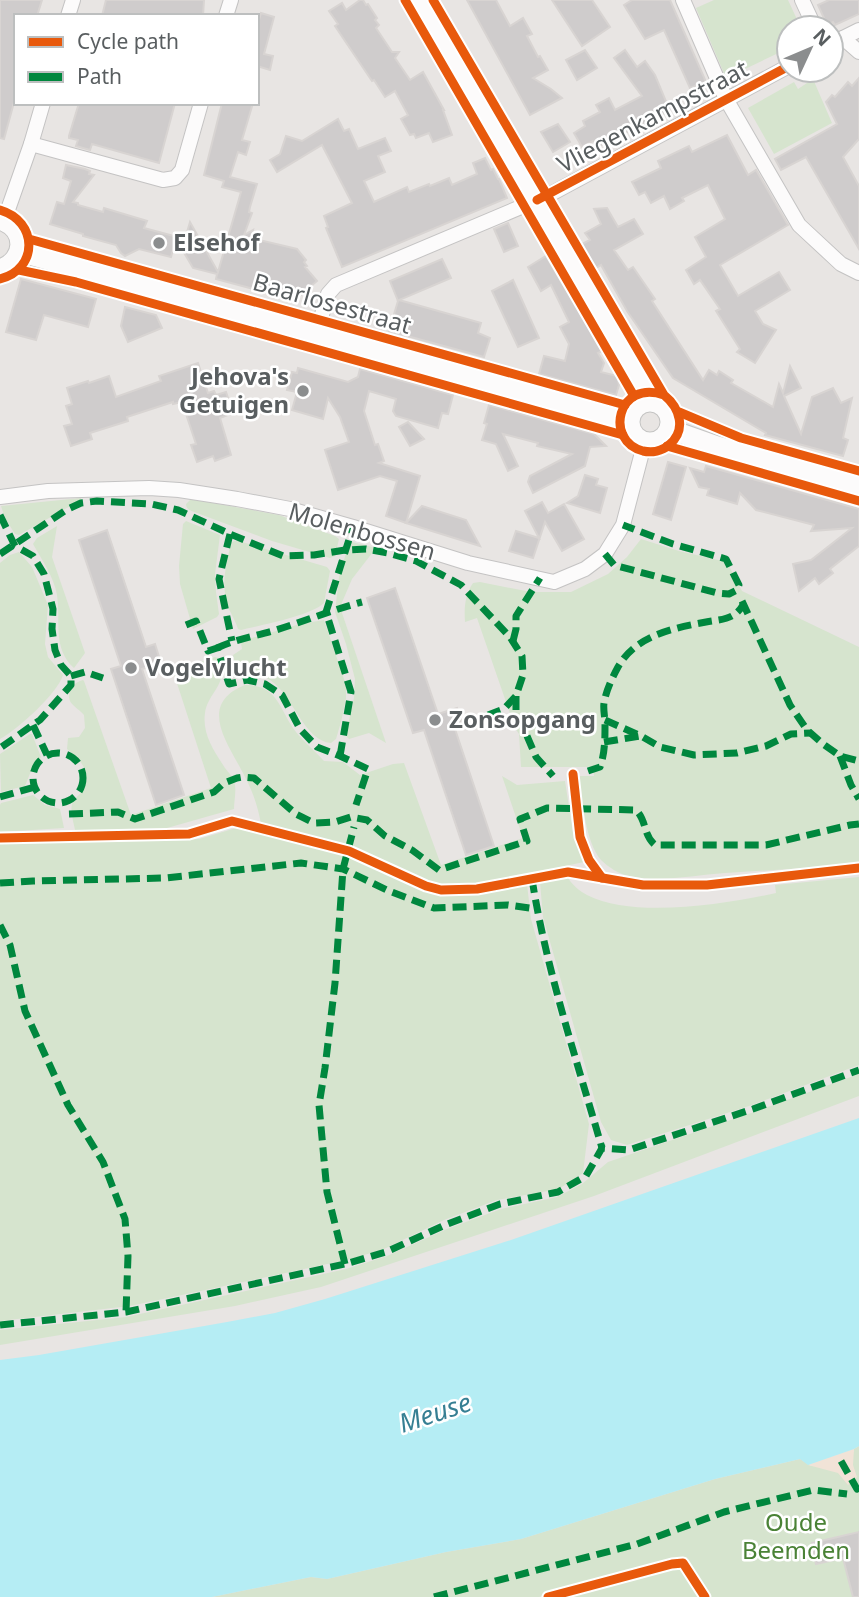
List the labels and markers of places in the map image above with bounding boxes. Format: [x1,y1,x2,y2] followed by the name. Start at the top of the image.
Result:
[173,225,262,258] place label: Elsehof
[151,235,167,251] marker: Elsehof
[179,359,289,420] place label: Jehova's Getuigen
[295,383,311,399] marker: Jehova's Getuigen
[145,650,287,683] place label: Vogelvlucht
[123,660,139,676] marker: Vogelvlucht
[449,702,596,735] place label: Zonsopgang
[427,712,443,728] marker: Zonsopgang

